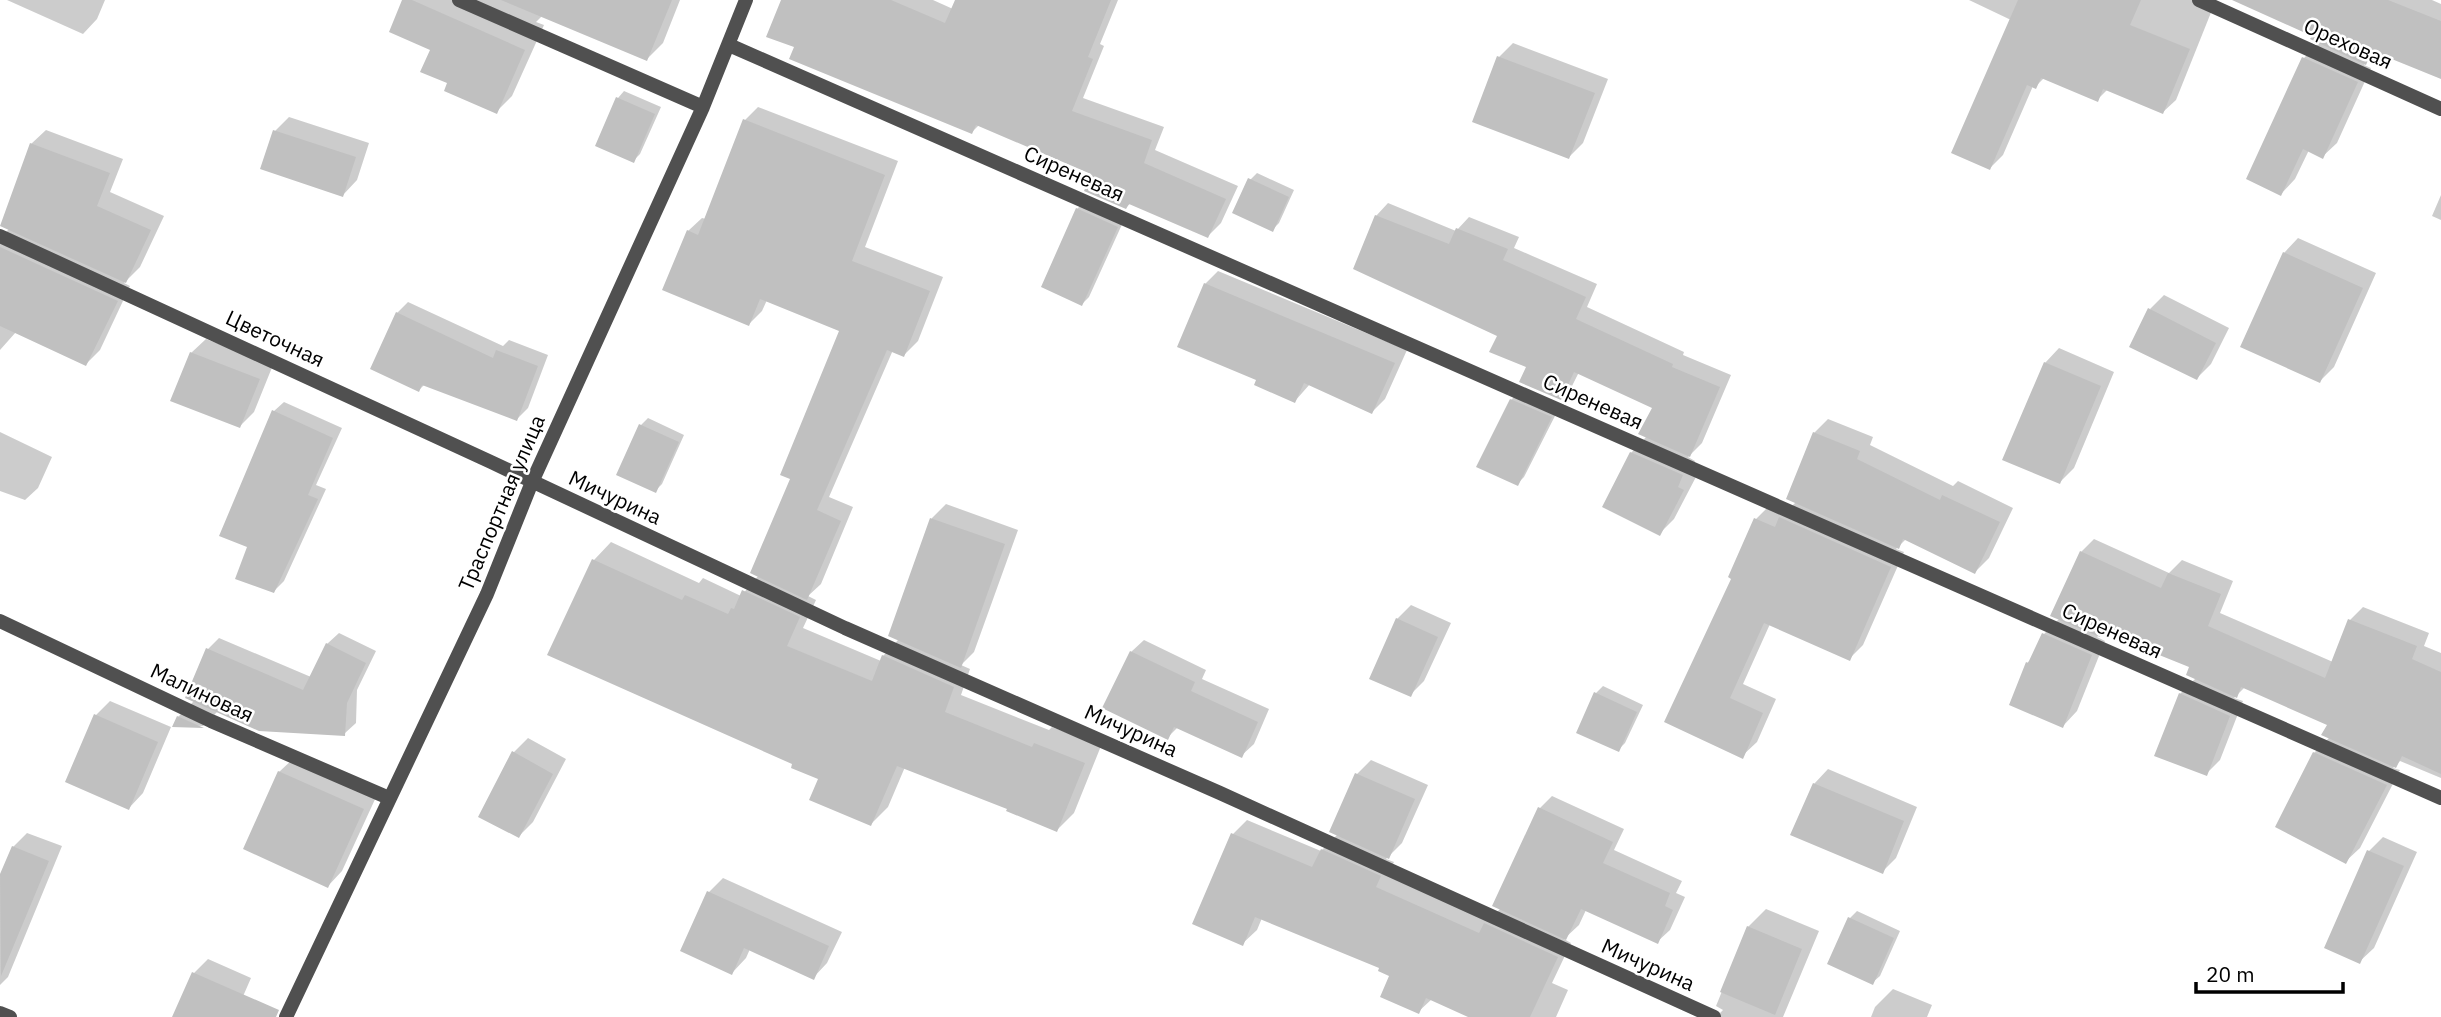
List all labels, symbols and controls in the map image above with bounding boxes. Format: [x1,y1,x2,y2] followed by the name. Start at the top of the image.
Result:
[2300,11,2397,75] street label: Ореховая
[1020,139,1129,208] street label: Сиреневая
[222,303,329,373] street label: Цветочная
[1539,367,1648,436] street label: Сиреневая
[451,410,551,595] street label: Траспортная улица
[565,463,666,531] street label: Мичурина
[2058,596,2167,665] street label: Сиреневая
[146,656,259,728] street label: Малиновая
[1080,697,1182,763] street label: Мичурина
[1597,931,1699,997] street label: Мичурина
[2196,950,2343,994] scale bar
[2206,960,2255,988] text: 20 m

